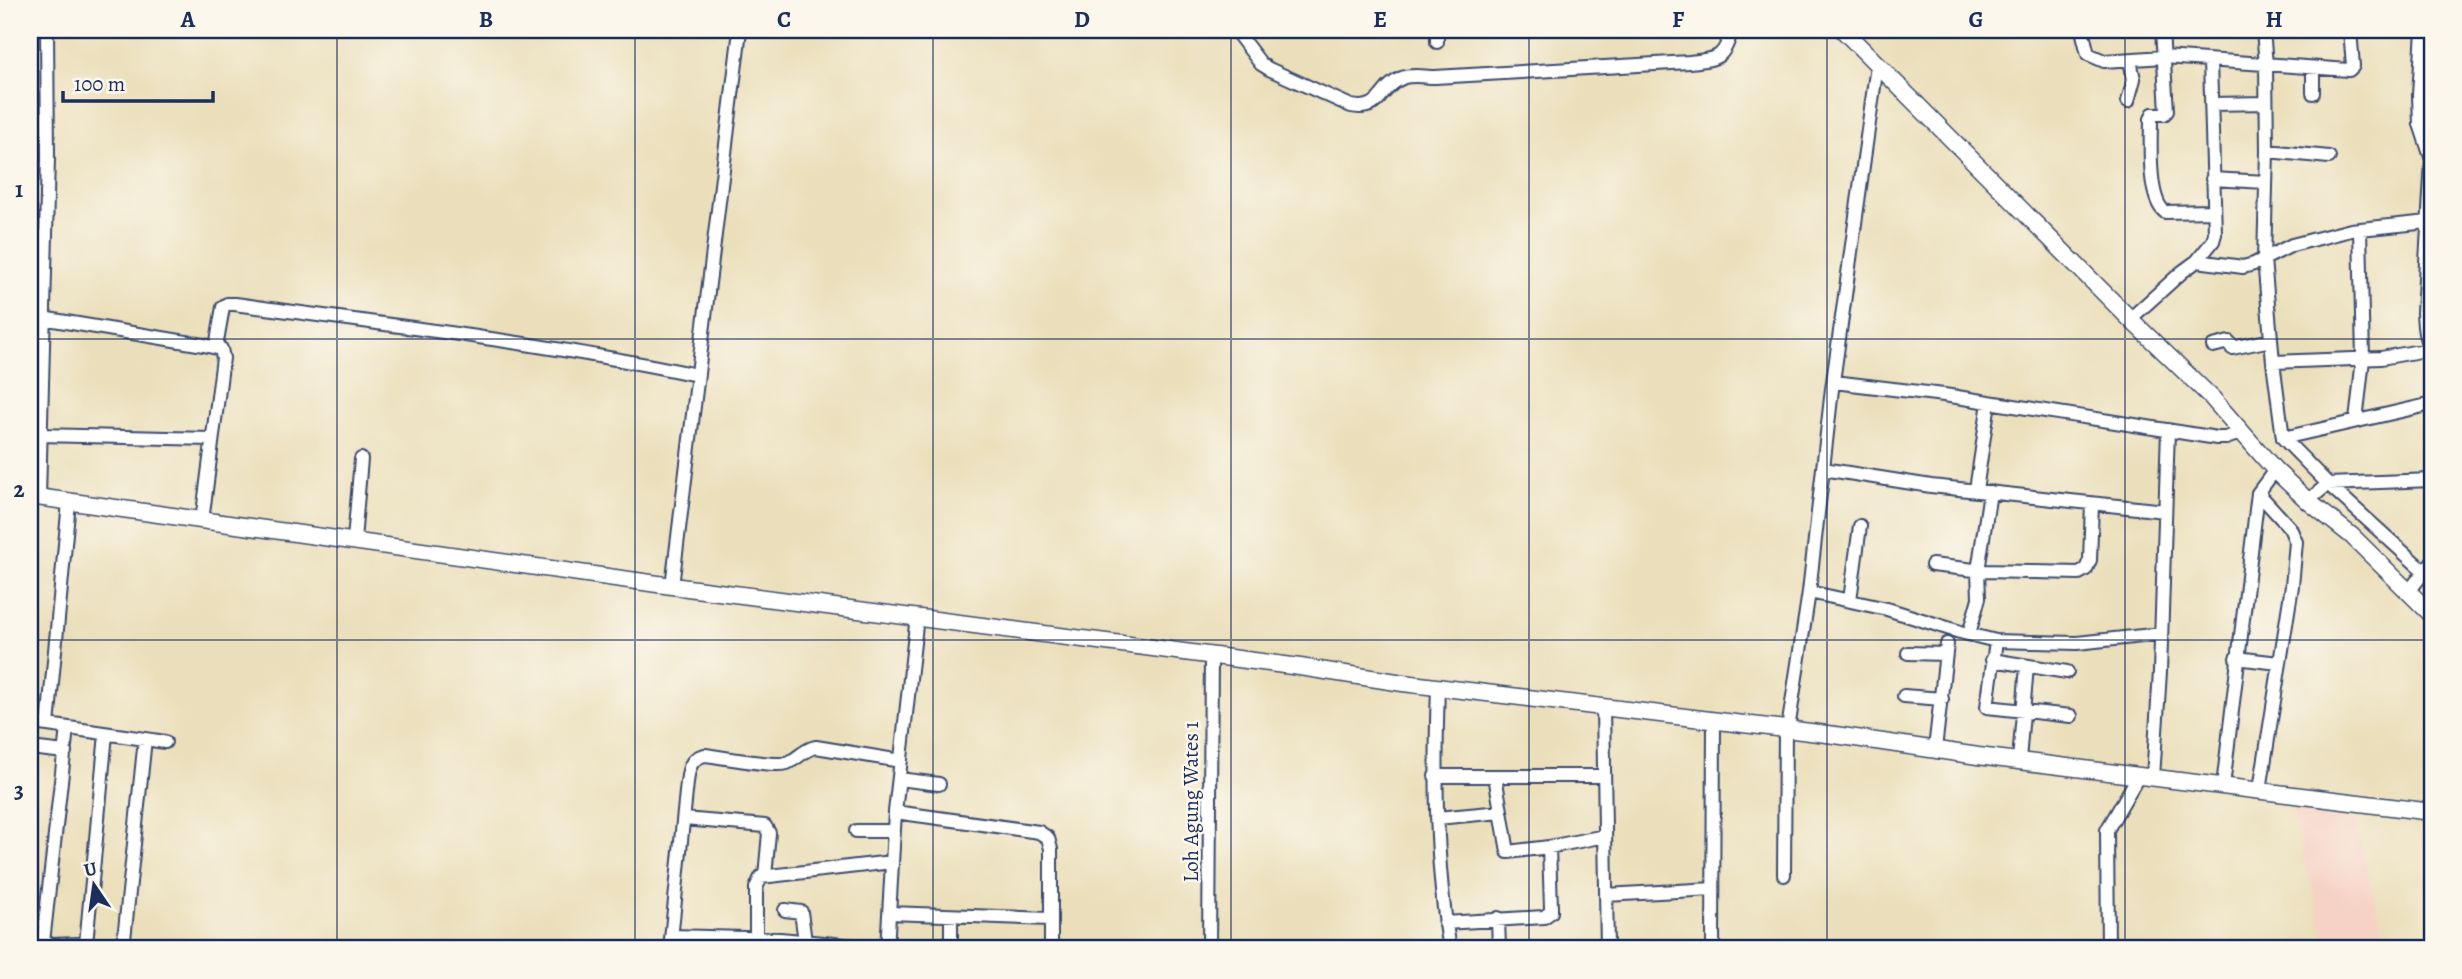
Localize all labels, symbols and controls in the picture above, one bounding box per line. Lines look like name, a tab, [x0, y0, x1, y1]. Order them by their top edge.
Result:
text: A	[180, 4, 196, 35]
text: B	[479, 4, 493, 35]
text: C	[777, 4, 791, 35]
text: D	[1074, 4, 1090, 35]
text: E	[1373, 4, 1387, 35]
text: F	[1672, 4, 1685, 35]
text: G	[1968, 4, 1984, 35]
text: H	[2265, 4, 2283, 35]
scale bar	[63, 60, 214, 104]
text: 100 m	[74, 70, 125, 98]
text: 1	[15, 174, 23, 205]
text: 2	[13, 474, 25, 505]
street label: Loh Agung Wates 1	[1177, 722, 1205, 882]
text: 3	[14, 775, 24, 806]
north arrow	[60, 850, 130, 920]
text: U	[81, 855, 100, 883]

